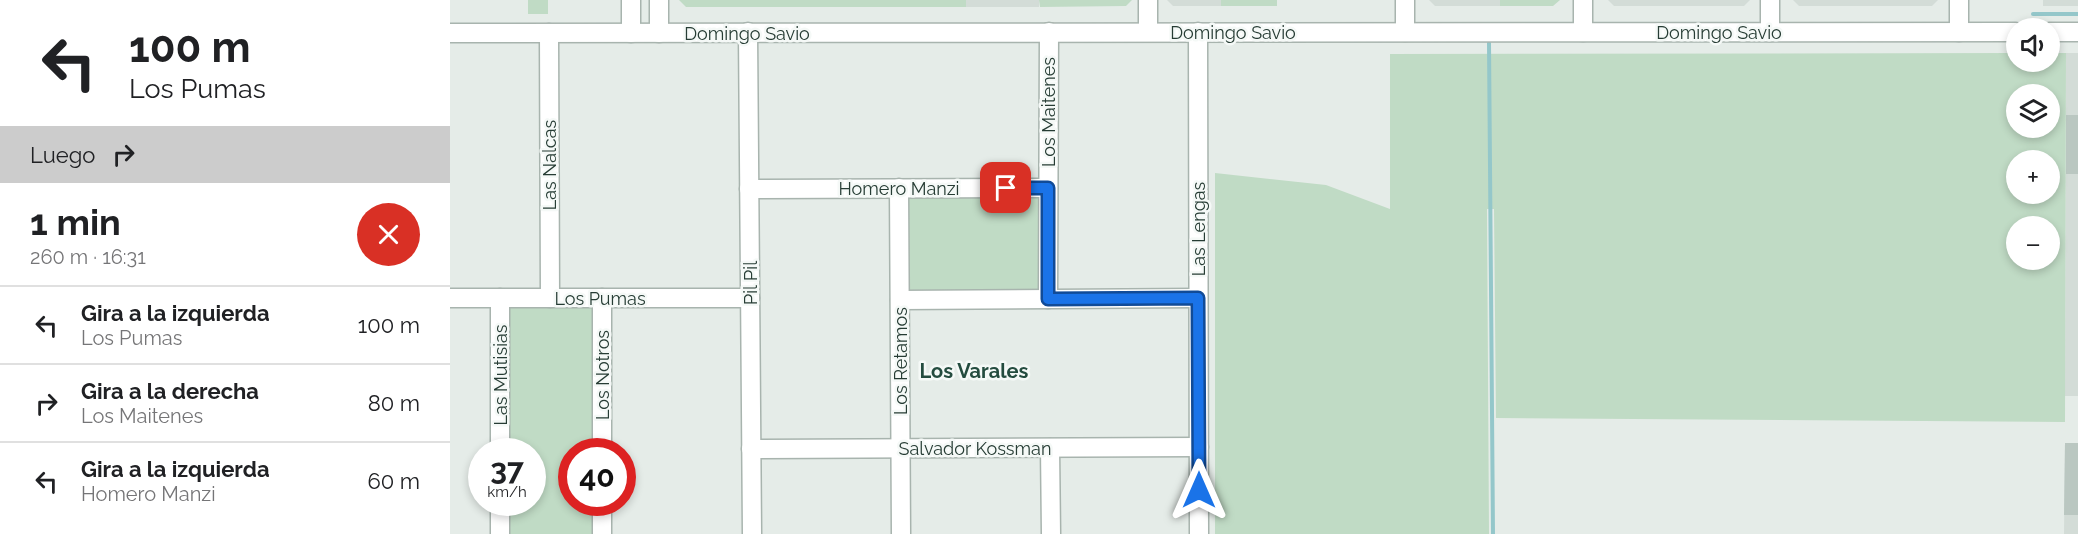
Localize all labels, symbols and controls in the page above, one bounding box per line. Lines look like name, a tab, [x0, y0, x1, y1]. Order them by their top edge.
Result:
map controls	[2006, 18, 2060, 270]
button: sound	[2006, 18, 2060, 72]
street label: Domingo Savio	[1170, 22, 1296, 43]
street label: Domingo Savio	[1656, 22, 1782, 43]
text: 100 m	[129, 23, 251, 72]
street label: Domingo Savio	[684, 23, 810, 44]
icon: left	[30, 24, 108, 102]
street label: Los Maitenes	[1038, 57, 1059, 167]
text: Los Pumas	[129, 73, 266, 104]
button: layers	[2006, 84, 2060, 138]
street label: Las Nalcas	[539, 119, 560, 210]
icon: right	[107, 138, 140, 171]
text: Luego	[30, 142, 95, 168]
button: +	[2006, 150, 2060, 204]
pin	[980, 162, 1031, 213]
icon: arrive	[989, 171, 1022, 204]
street label: Homero Manzi	[838, 178, 960, 199]
street label: Las Lengas	[1188, 181, 1209, 276]
text: 1 min	[30, 201, 121, 243]
button: close	[357, 203, 420, 266]
button: −	[2006, 216, 2060, 270]
text: 260 m · 16:31	[30, 245, 146, 269]
street label: Pil Pil	[740, 261, 761, 305]
street label: Los Pumas	[554, 288, 646, 309]
text: Gira a la izquierda	[81, 300, 270, 326]
street label: Los Retamos	[890, 307, 911, 415]
icon: left	[30, 309, 63, 342]
text: 100 m	[358, 312, 420, 338]
street label: Las Mutisias	[490, 324, 511, 426]
text: Los Pumas	[81, 326, 182, 350]
street label: Los Notros	[592, 330, 613, 420]
district label: Los Varales	[920, 359, 1029, 383]
text: Gira a la derecha	[81, 378, 259, 404]
icon: right	[30, 387, 63, 420]
text: 80 m	[368, 390, 420, 416]
text: Los Maitenes	[81, 404, 203, 428]
speed limit sign: 40	[558, 438, 636, 516]
street label: Salvador Kossman	[899, 438, 1051, 459]
text: 37	[490, 452, 524, 487]
text: Gira a la izquierda	[81, 456, 270, 482]
position arrow	[1167, 458, 1231, 522]
icon: left	[30, 465, 63, 498]
text: 60 m	[367, 468, 420, 494]
text: Homero Manzi	[81, 482, 216, 506]
text: km/h	[487, 483, 527, 501]

